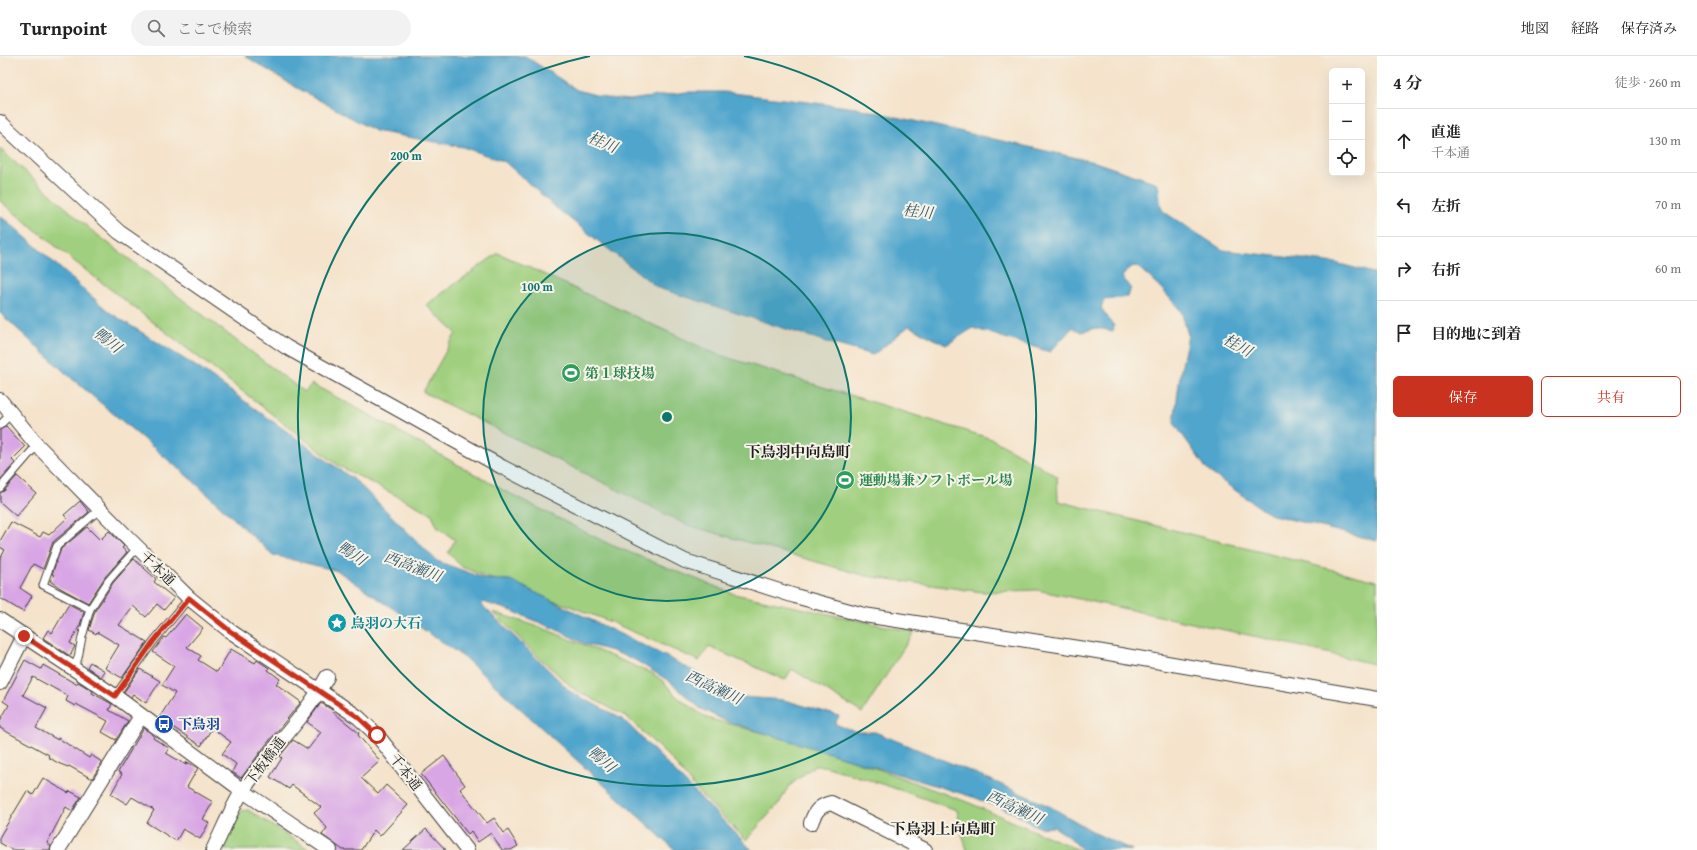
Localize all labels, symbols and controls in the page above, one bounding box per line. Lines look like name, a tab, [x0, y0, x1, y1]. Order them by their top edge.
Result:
search box	[131, 10, 411, 46]
text: Turnpoint	[20, 14, 107, 42]
icon: search	[145, 17, 167, 39]
text: ここで検索	[177, 18, 252, 39]
text: 地図	[1521, 18, 1549, 38]
text: 経路	[1571, 18, 1599, 38]
text: 保存済み	[1621, 18, 1677, 38]
map controls	[1329, 68, 1365, 176]
button: +	[1329, 68, 1365, 104]
text: 4 分	[1393, 70, 1423, 95]
text: 徒歩 · 260 m	[1615, 73, 1681, 92]
button: −	[1329, 104, 1365, 140]
text: 直進	[1431, 121, 1461, 142]
water label: 桂川	[585, 126, 623, 158]
icon: ahead	[1393, 130, 1415, 152]
text: 130 m	[1649, 131, 1681, 150]
button: locate	[1329, 140, 1365, 176]
text: 千本通	[1431, 143, 1470, 162]
text: 200 m	[390, 147, 423, 164]
icon: left	[1393, 194, 1415, 216]
text: 左折	[1431, 195, 1461, 216]
text: 70 m	[1655, 195, 1681, 214]
water label: 桂川	[902, 199, 936, 223]
icon: right	[1393, 258, 1415, 280]
text: 右折	[1431, 259, 1461, 280]
text: 60 m	[1655, 259, 1681, 278]
text: 100 m	[521, 278, 554, 295]
water label: 鴨川	[90, 322, 128, 359]
icon: arrive	[1393, 322, 1415, 344]
text: 目的地に到着	[1431, 323, 1521, 344]
water label: 桂川	[1220, 329, 1258, 362]
sports icon: 第１球技場	[560, 362, 582, 384]
place label: 第１球技場	[585, 363, 655, 383]
button: 保存	[1393, 376, 1533, 417]
button: 共有	[1541, 376, 1681, 417]
centre of rings	[660, 410, 674, 424]
district label: 下鳥羽中向島町	[745, 441, 851, 462]
sports icon: 運動場兼ソフトボール場	[834, 469, 856, 491]
place label: 運動場兼ソフトボール場	[859, 470, 1013, 490]
water label: 鴨川	[334, 536, 372, 571]
water label: 西高瀬川	[381, 545, 447, 587]
street label: 千本通	[136, 546, 180, 590]
place icon: 鳥羽の大石	[326, 612, 348, 634]
place label: 鳥羽の大石	[351, 613, 421, 633]
route end	[15, 627, 33, 645]
water label: 西高瀬川	[682, 665, 747, 710]
bus stop icon: 下鳥羽	[153, 713, 175, 735]
place label: 下鳥羽	[178, 714, 220, 734]
route start	[368, 726, 386, 744]
street label: 下板橋通	[240, 733, 290, 789]
water label: 鴨川	[584, 741, 622, 778]
street label: 千本通	[385, 749, 427, 795]
water label: 西高瀬川	[983, 785, 1048, 830]
district label: 下鳥羽上向島町	[890, 818, 996, 839]

